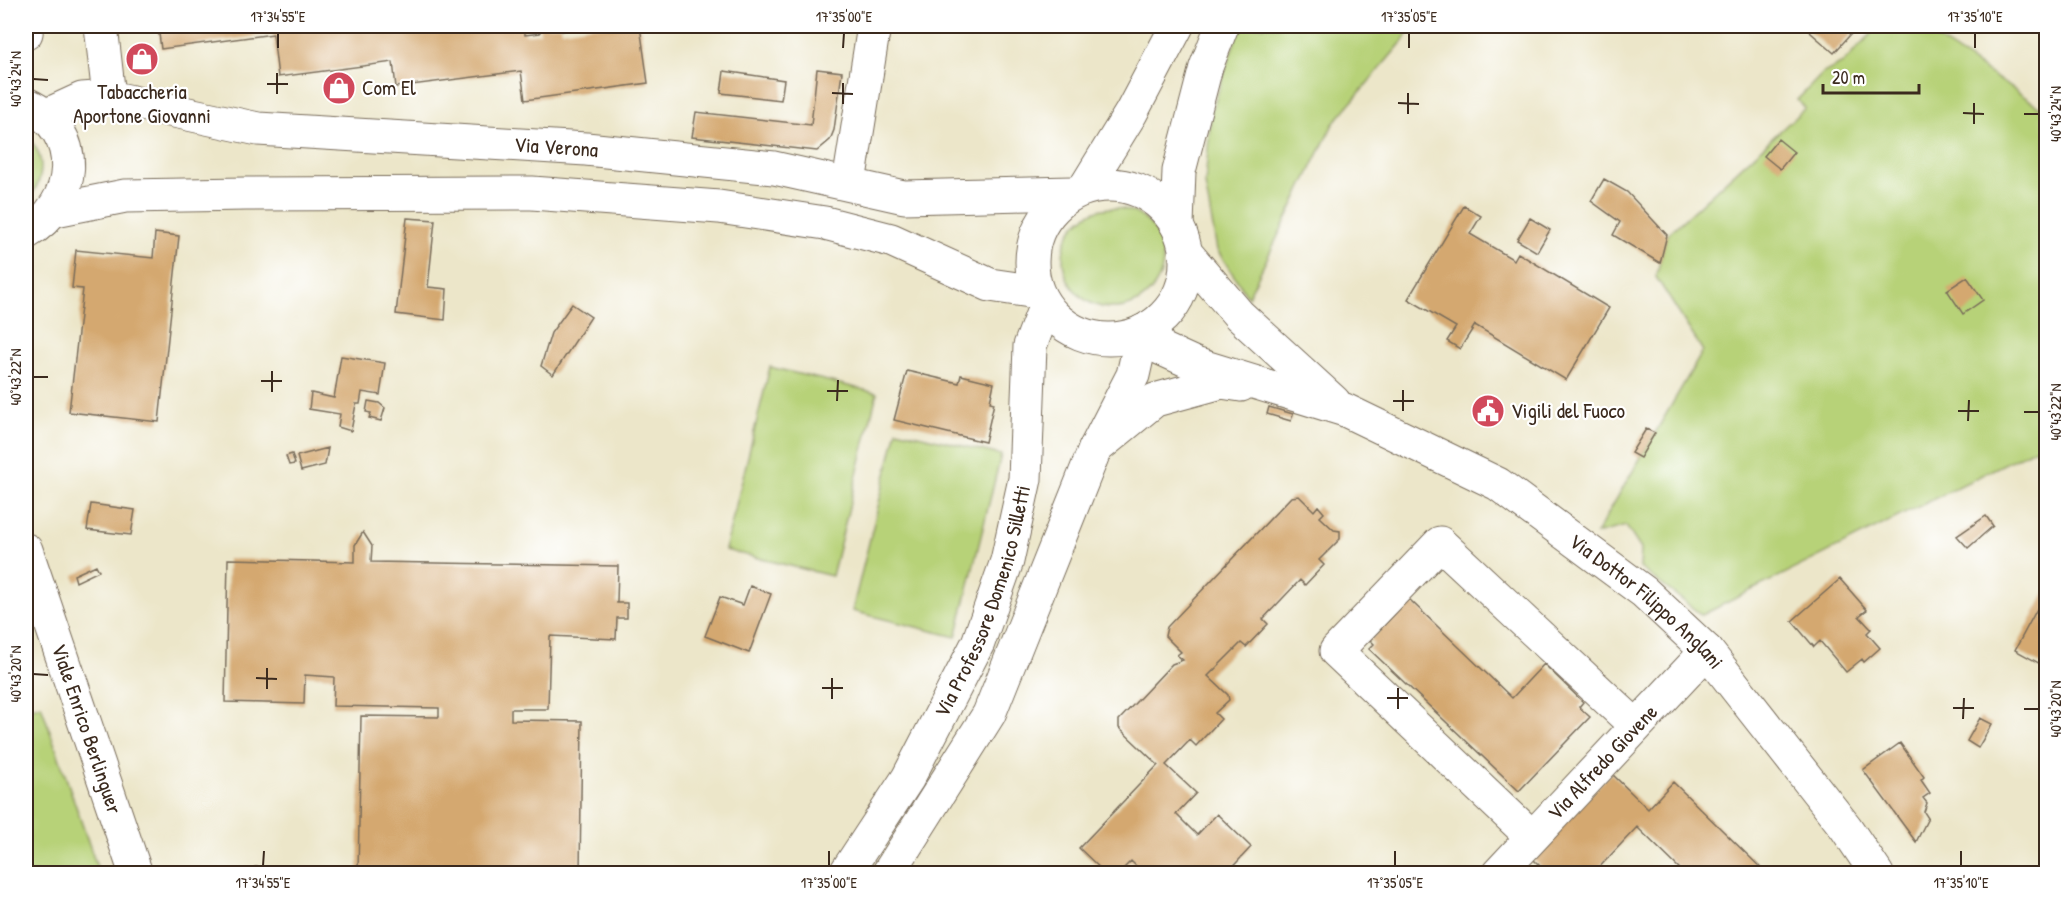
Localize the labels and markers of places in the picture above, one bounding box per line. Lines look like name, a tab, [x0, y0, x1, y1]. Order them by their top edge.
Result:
shop icon: Tabaccheria Aportone Giovanni	[124, 41, 160, 77]
shop icon: Com El	[321, 70, 357, 106]
place label: Com El	[362, 73, 416, 102]
place label: Tabaccheria Aportone Giovanni	[73, 77, 211, 130]
public building icon: Vigili del Fuoco	[1470, 393, 1506, 429]
place label: Vigili del Fuoco	[1511, 396, 1625, 425]

